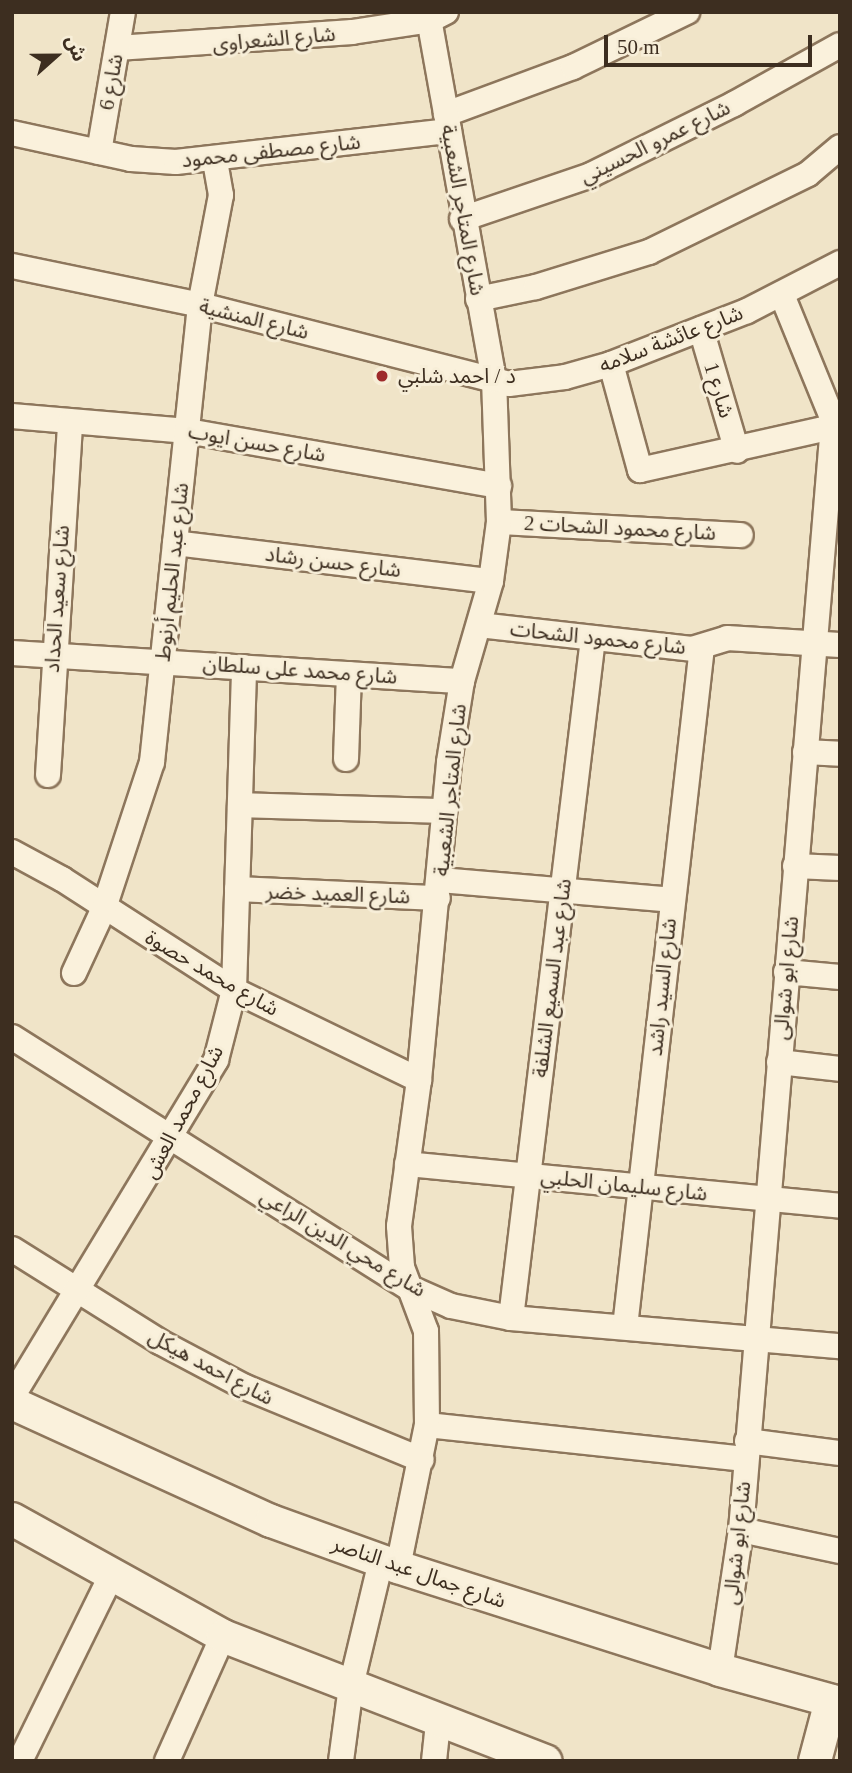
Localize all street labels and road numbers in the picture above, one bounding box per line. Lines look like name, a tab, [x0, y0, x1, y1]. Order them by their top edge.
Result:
street label: شارع الشعراوى	[211, 21, 337, 57]
street label: شارع 6	[94, 52, 128, 112]
street label: شارع عمرو الحسيني	[576, 95, 734, 189]
street label: شارع المتاجر الشعبية	[436, 123, 490, 297]
street label: شارع مصطفى محمود	[180, 129, 362, 173]
street label: شارع المنشية	[197, 293, 311, 345]
street label: شارع عائشة سلامه	[595, 300, 747, 378]
street label: شارع 1	[699, 359, 739, 421]
street label: شارع حسن ايوب	[186, 419, 328, 467]
street label: شارع عبد الحليم أرنوط	[150, 481, 194, 663]
street label: شارع محمود الشحات 2	[523, 510, 717, 546]
street label: شارع سعيد الحداد	[39, 524, 75, 674]
street label: شارع حسن رشاد	[264, 541, 402, 583]
street label: شارع محمود الشحات	[509, 616, 687, 660]
street label: شارع محمد على سلطان	[202, 651, 398, 689]
street label: شارع المتاجر الشعبية	[428, 703, 472, 877]
street label: شارع عبد السميع الشلفة	[527, 877, 577, 1079]
street label: شارع العميد خضر	[265, 879, 411, 909]
street label: شارع ابو شوالى	[768, 915, 804, 1041]
street label: شارع السيد راشد	[642, 917, 682, 1057]
street label: شارع محمد حصوة	[141, 925, 283, 1021]
street label: شارع محمد العش	[137, 1041, 229, 1183]
street label: شارع سليمان الحلبي	[539, 1164, 709, 1206]
street label: شارع محي الدين الراعي	[255, 1184, 431, 1302]
street label: شارع احمد هيكل	[144, 1323, 278, 1411]
street label: شارع ابو شوالى	[718, 1480, 756, 1606]
street label: شارع جمال عبد الناصر	[329, 1530, 509, 1614]

